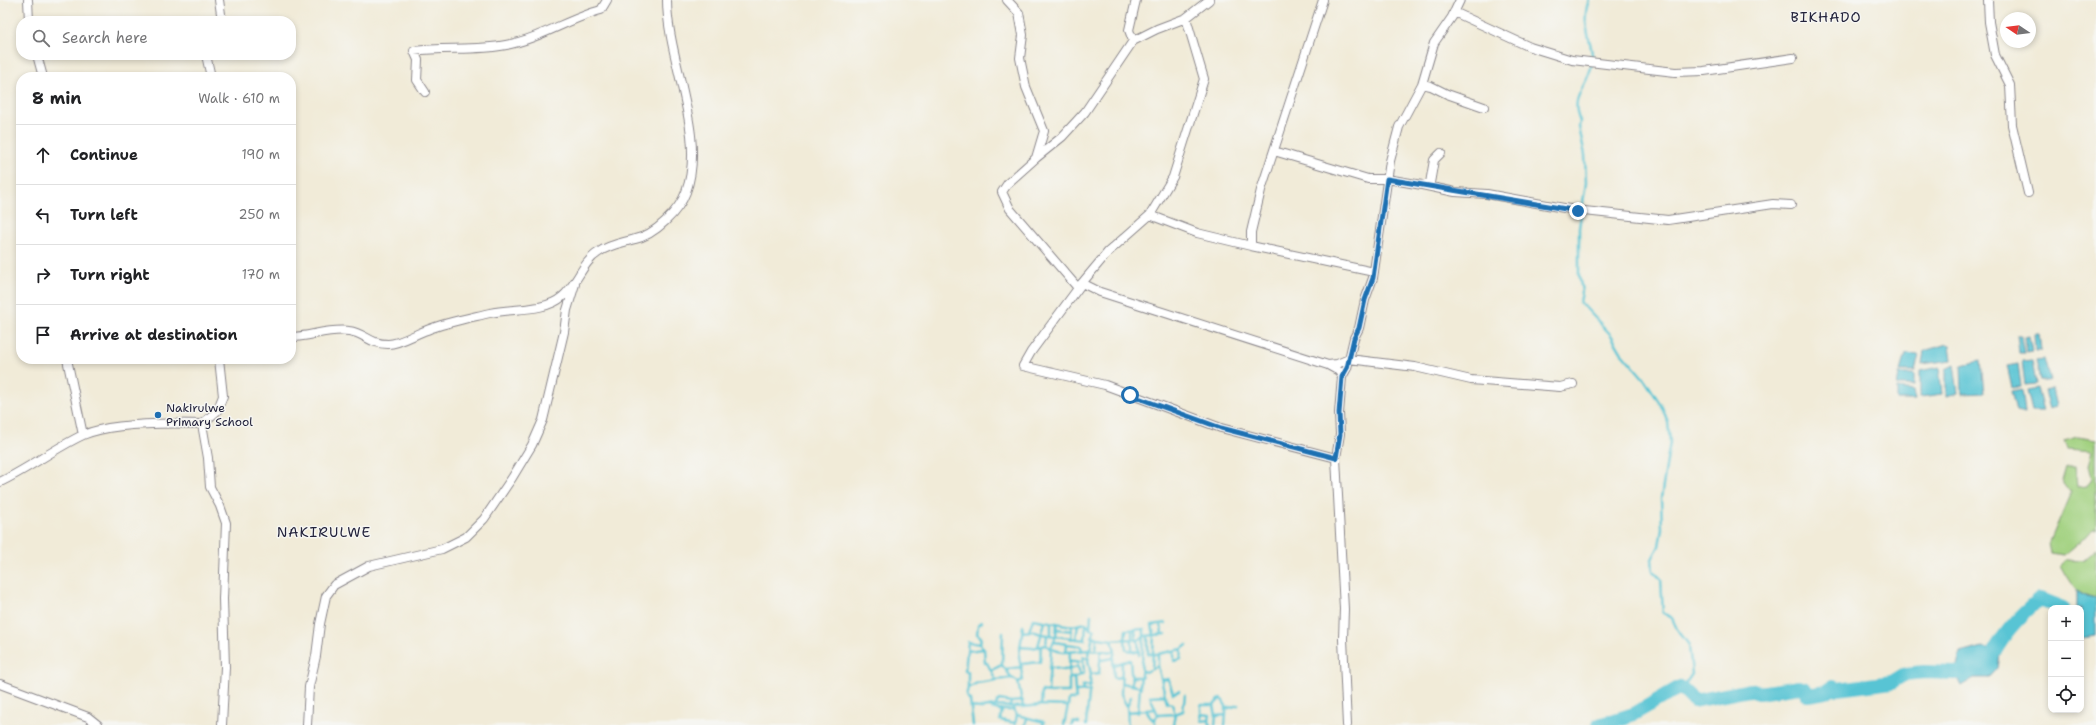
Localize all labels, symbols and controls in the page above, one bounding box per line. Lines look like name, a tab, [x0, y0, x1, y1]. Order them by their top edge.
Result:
district label: BIKHADO	[1790, 8, 1862, 26]
north arrow	[2000, 12, 2036, 48]
search box	[16, 16, 296, 60]
icon: search	[30, 27, 52, 49]
text: Search here	[62, 28, 148, 48]
text: 8 min	[32, 87, 82, 109]
text: Walk · 610 m	[198, 90, 280, 107]
icon: ahead	[32, 144, 54, 166]
text: Continue	[70, 145, 138, 165]
text: 190 m	[241, 146, 280, 163]
route end	[1569, 202, 1587, 220]
icon: left	[32, 204, 54, 226]
text: Turn left	[70, 205, 138, 225]
text: 250 m	[239, 206, 280, 223]
icon: right	[32, 264, 54, 286]
text: Turn right	[70, 265, 150, 285]
text: 170 m	[242, 266, 280, 283]
icon: arrive	[32, 324, 54, 346]
text: Arrive at destination	[70, 325, 238, 345]
route start	[1121, 386, 1139, 404]
place label: Nakirulwe Primary School	[166, 400, 253, 430]
marker: Nakirulwe Primary School	[153, 410, 163, 420]
district label: NAKIRULWE	[277, 523, 371, 541]
map controls	[2048, 605, 2084, 713]
button: +	[2048, 605, 2084, 641]
button: −	[2048, 641, 2084, 677]
button: locate	[2048, 677, 2084, 713]

